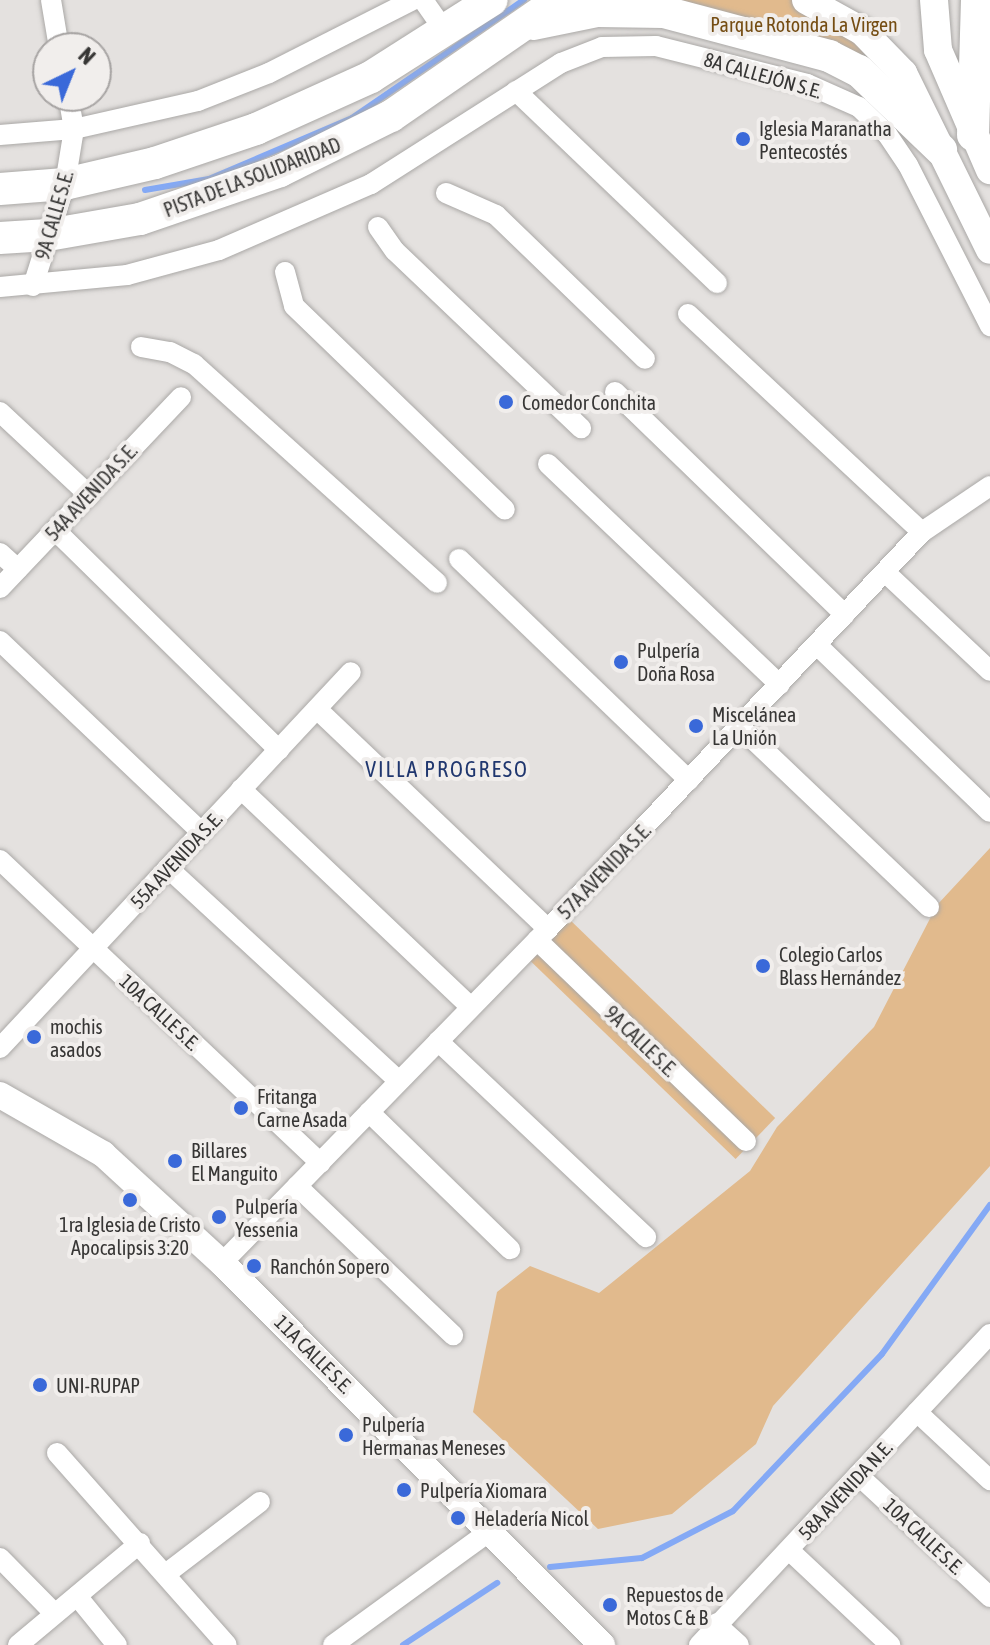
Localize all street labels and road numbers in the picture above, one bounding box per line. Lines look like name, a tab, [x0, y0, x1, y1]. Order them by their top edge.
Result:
street label: 8A CALLEJÓN S.E.	[701, 47, 825, 103]
street label: PISTA DE LA SOLIDARIDAD	[160, 132, 344, 222]
street label: 9A CALLE S.E.	[30, 168, 78, 262]
street label: 54A AVENIDA S.E.	[40, 439, 142, 545]
street label: 55A AVENIDA S.E.	[125, 807, 227, 913]
street label: 57A AVENIDA S.E.	[552, 818, 656, 924]
street label: 10A CALLE S.E.	[115, 969, 205, 1055]
street label: 9A CALLE S.E.	[600, 1001, 682, 1081]
street label: 11A CALLE S.E.	[270, 1310, 358, 1398]
street label: 58A AVENIDA N.E.	[793, 1435, 897, 1545]
street label: 10A CALLE S.E.	[879, 1493, 969, 1579]

